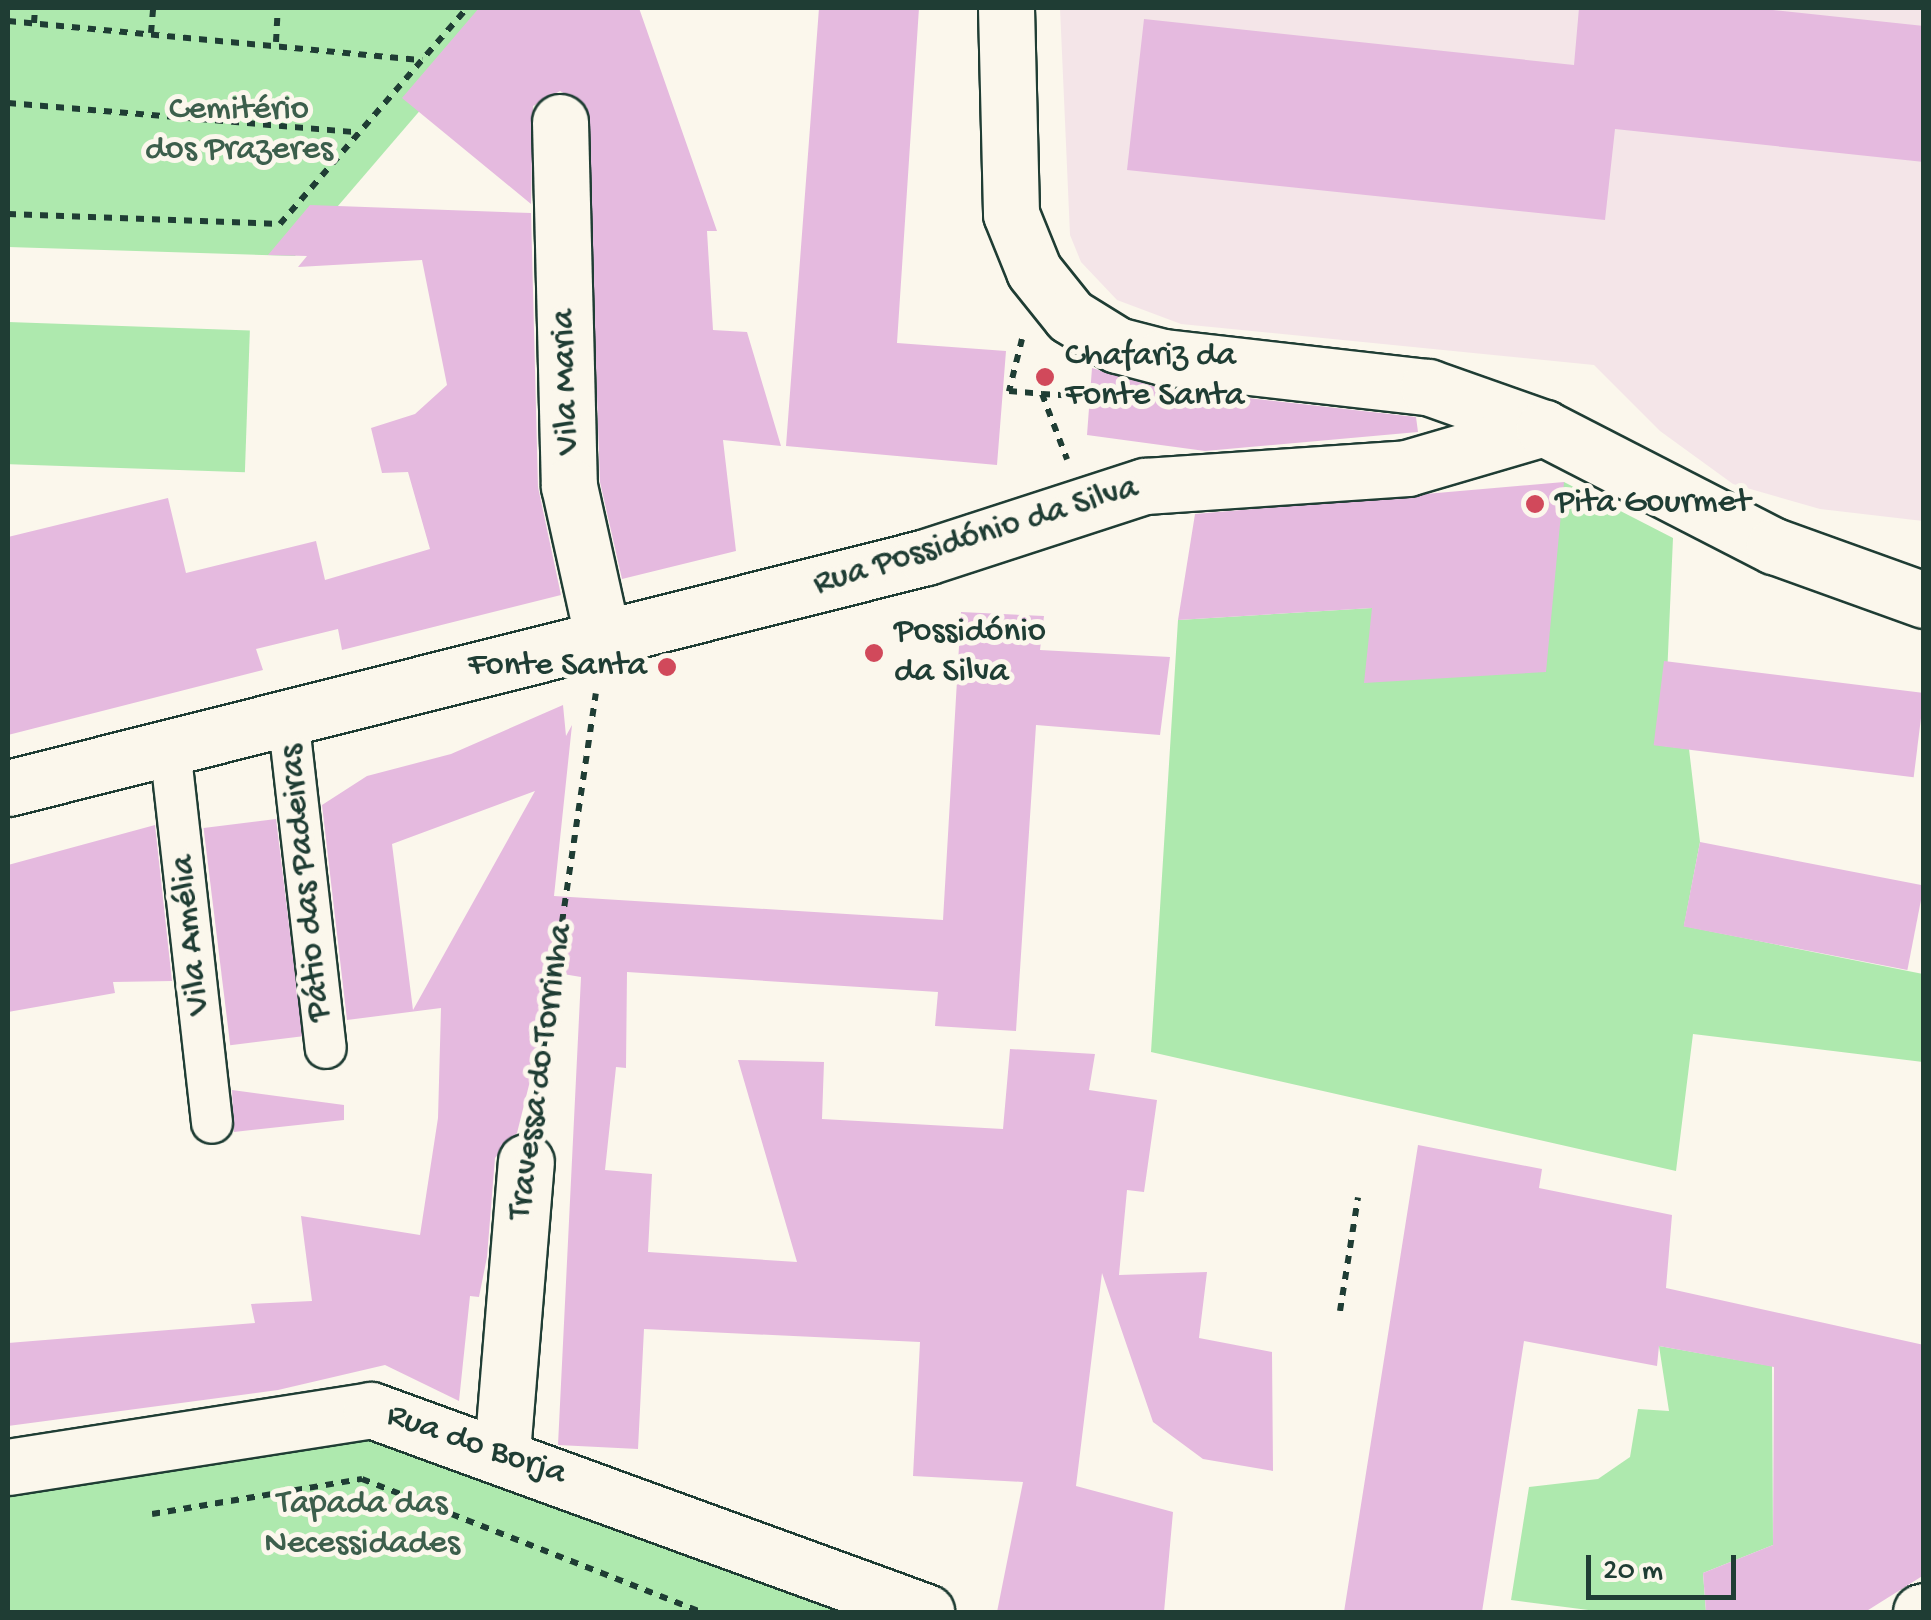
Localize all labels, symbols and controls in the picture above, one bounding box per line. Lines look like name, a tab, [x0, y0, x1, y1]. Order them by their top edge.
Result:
park label: Cemitério dos Prazeres	[145, 90, 333, 172]
street label: Vila Maria	[543, 309, 591, 455]
place label: Chafariz da Fonte Santa	[1065, 336, 1244, 418]
marker: Chafariz da Fonte Santa	[1034, 366, 1056, 388]
street label: Rua Possidónio da Silva	[809, 468, 1143, 606]
place label: Pita Gourmet	[1555, 483, 1750, 525]
marker: Pita Gourmet	[1524, 493, 1546, 515]
place label: Possidónio da Silva	[894, 612, 1046, 694]
marker: Possidónio da Silva	[863, 642, 885, 664]
place label: Fonte Santa	[468, 646, 647, 688]
marker: Fonte Santa	[656, 656, 678, 678]
street label: Pátio das Padeiras	[272, 743, 342, 1023]
street label: Vila Amélia	[163, 853, 221, 1017]
street label: Travessa do Torrinha	[500, 921, 584, 1223]
street label: Rua do Borja	[381, 1396, 571, 1496]
park label: Tapada das Necessidades	[264, 1484, 460, 1566]
scale bar	[1591, 1535, 1741, 1597]
text: 20 m	[1603, 1555, 1663, 1590]

